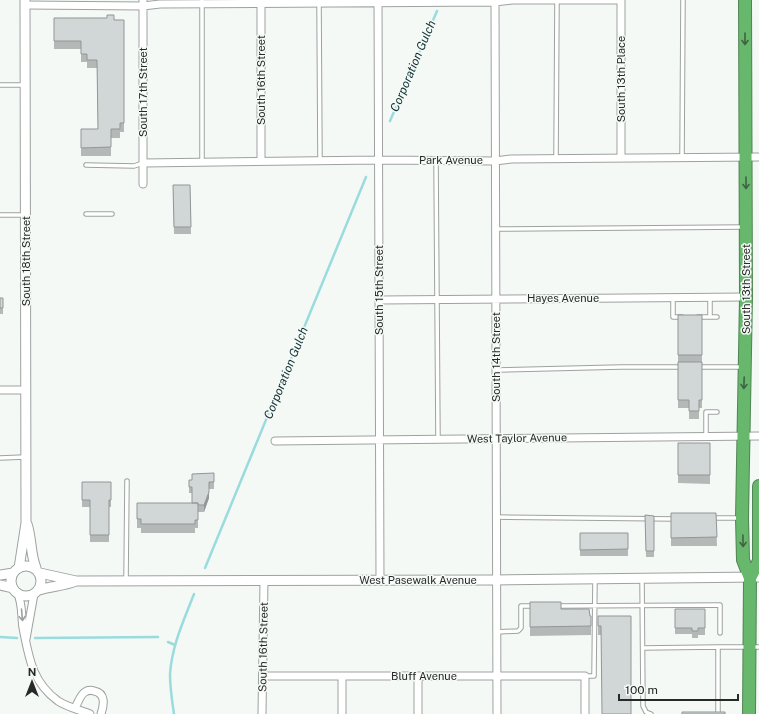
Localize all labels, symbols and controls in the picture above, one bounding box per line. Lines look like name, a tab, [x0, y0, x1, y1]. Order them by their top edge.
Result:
water label: Corporation Gulch	[387, 18, 439, 114]
one-way arrow	[742, 32, 749, 45]
street label: South 16th Street	[255, 35, 267, 125]
street label: South 13th Place	[615, 36, 627, 122]
street label: South 17th Street	[137, 47, 149, 137]
street label: Park Avenue	[419, 154, 483, 166]
one-way arrow	[742, 176, 750, 189]
street label: South 18th Street	[20, 216, 32, 306]
street label: South 13th Street	[740, 244, 752, 334]
street label: South 15th Street	[373, 245, 385, 335]
street label: Hayes Avenue	[527, 292, 599, 304]
street label: South 14th Street	[490, 312, 502, 402]
water label: Corporation Gulch	[261, 325, 311, 421]
one-way arrow	[741, 376, 748, 389]
street label: West Taylor Avenue	[467, 431, 567, 445]
one-way arrow	[739, 534, 747, 547]
street label: West Pasewalk Avenue	[359, 574, 477, 586]
street label: South 16th Street	[256, 602, 270, 692]
one-way arrow	[19, 608, 26, 621]
north arrow	[12, 662, 52, 702]
text: N	[28, 666, 36, 678]
street label: Bluff Avenue	[391, 670, 457, 682]
scale bar	[619, 676, 738, 702]
text: 100 m	[625, 683, 658, 697]

